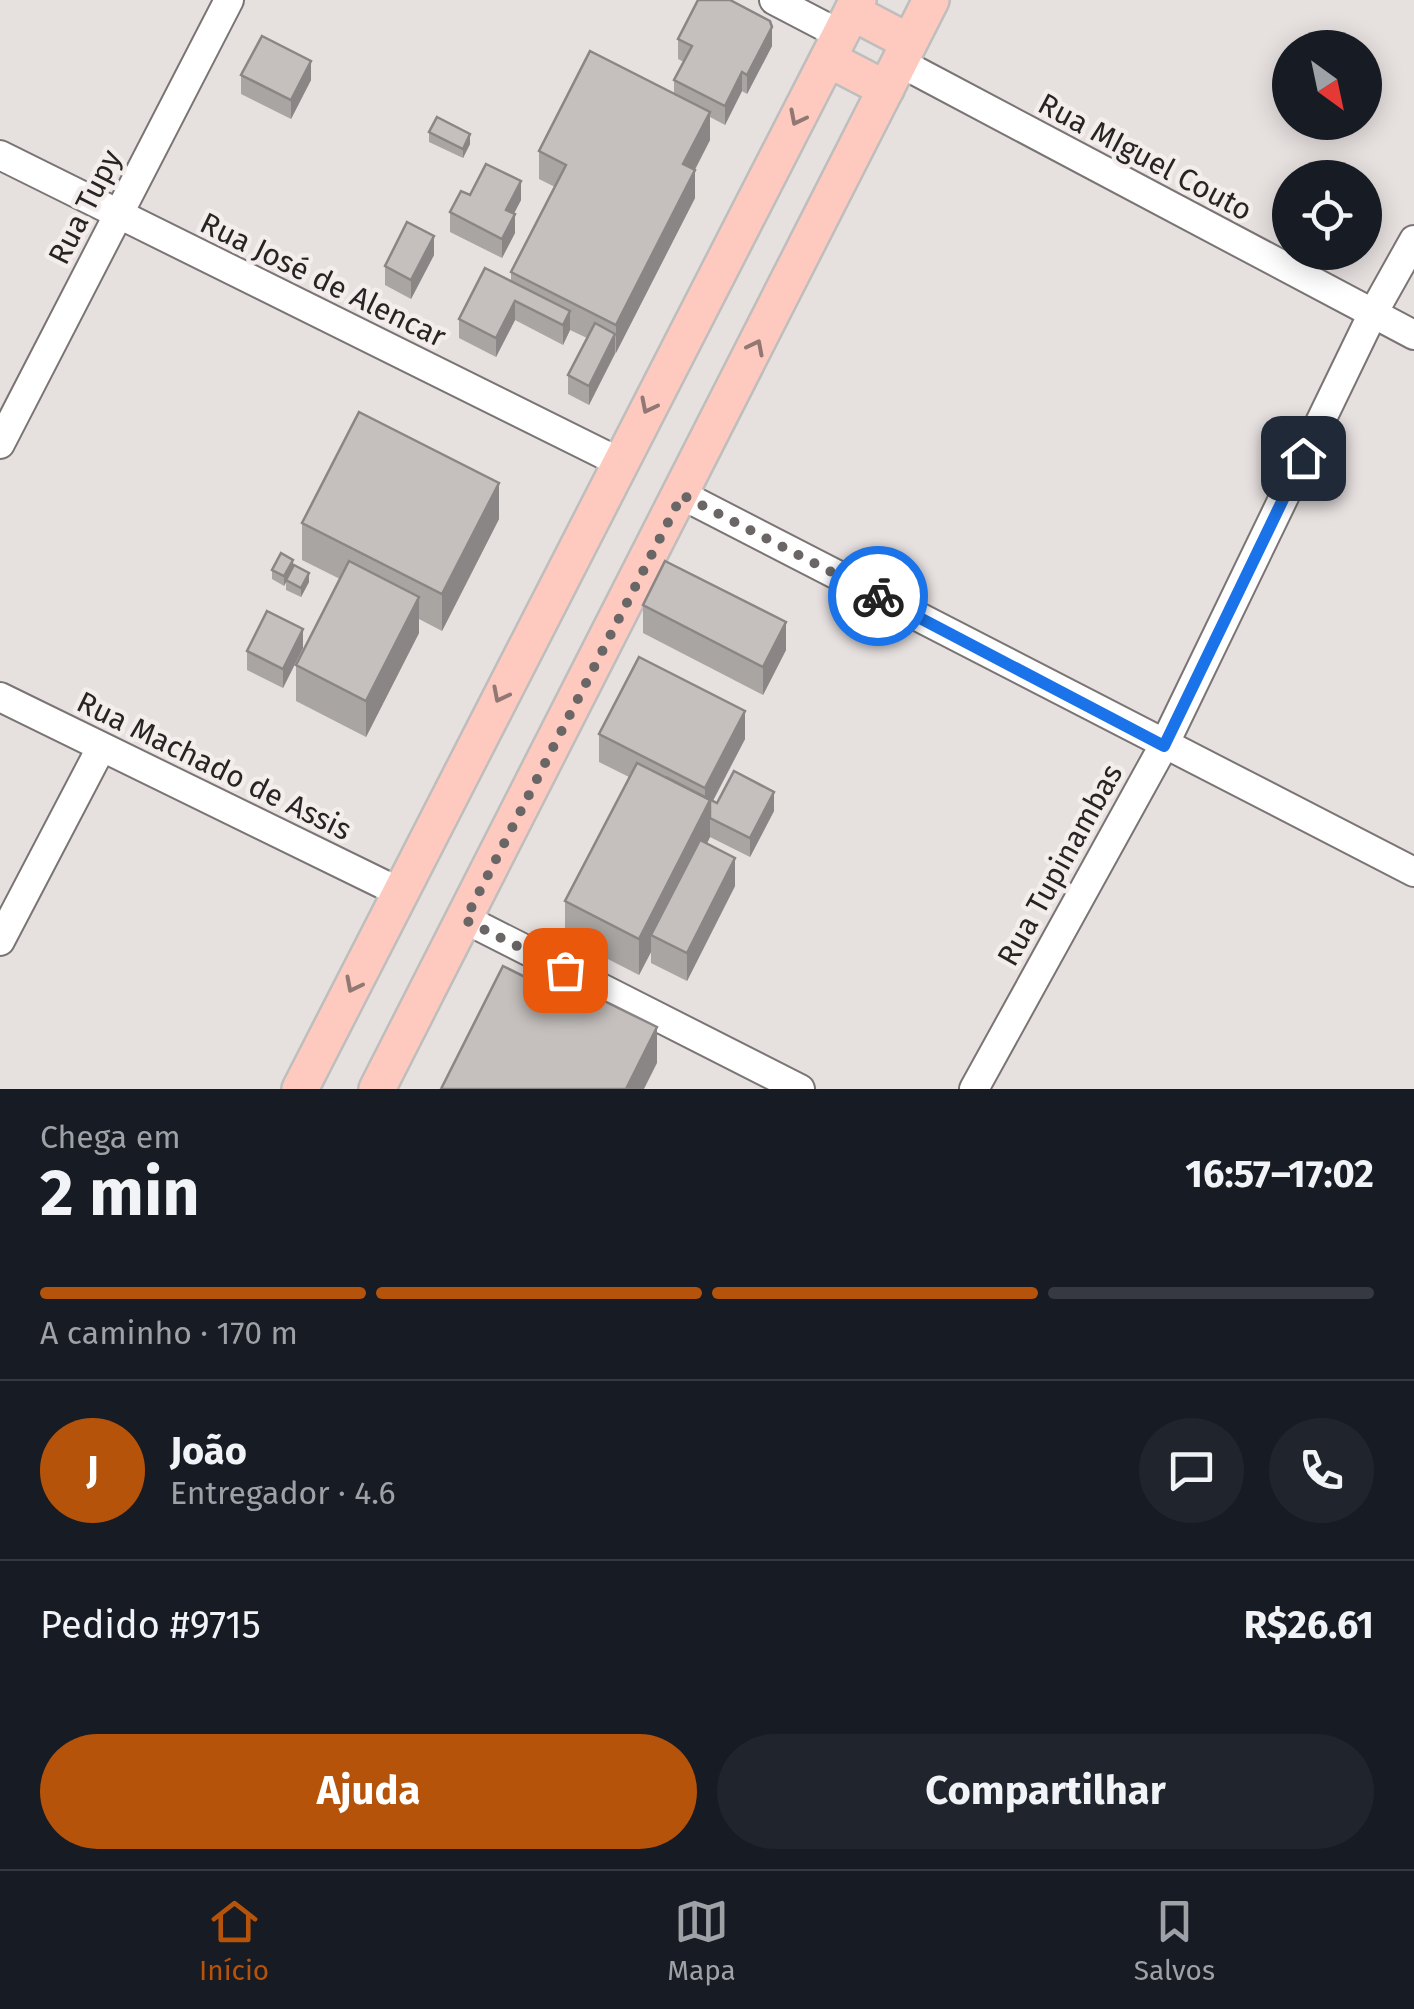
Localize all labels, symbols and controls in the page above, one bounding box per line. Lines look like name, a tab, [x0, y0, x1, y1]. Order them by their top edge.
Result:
north arrow	[1272, 30, 1382, 140]
map controls	[1272, 30, 1382, 270]
street label: Rua MIguel Couto	[1032, 85, 1258, 229]
one-way arrow	[790, 107, 810, 125]
street label: Rua Tupy	[41, 143, 129, 270]
button: locate	[1272, 160, 1382, 270]
street label: Rua José de Alencar	[194, 205, 452, 355]
one-way arrow	[744, 340, 763, 358]
one-way arrow	[641, 396, 660, 414]
pin	[1261, 416, 1346, 501]
icon: home	[1276, 431, 1331, 486]
courier	[828, 546, 928, 646]
icon: bike	[851, 569, 906, 624]
street label: Rua Machado de Assis	[71, 684, 357, 848]
one-way arrow	[493, 685, 512, 703]
street label: Rua Tupinambas	[990, 758, 1130, 972]
pin	[523, 928, 608, 1013]
icon: bag	[538, 943, 593, 998]
one-way arrow	[345, 975, 365, 993]
text: Chega em	[40, 1118, 181, 1156]
text: 16:57–17:02	[1185, 1151, 1374, 1197]
text: 2 min	[40, 1154, 200, 1232]
text: A caminho · 170 m	[40, 1314, 298, 1352]
button: chat	[1139, 1418, 1244, 1523]
button: phone	[1269, 1418, 1374, 1523]
text: João	[170, 1428, 247, 1474]
text: J	[86, 1447, 99, 1493]
text: Entregador · 4.6	[170, 1474, 396, 1512]
text: Pedido #9715	[40, 1602, 261, 1648]
text: R$26.61	[1244, 1602, 1374, 1648]
button: Ajuda	[40, 1734, 697, 1849]
button: Compartilhar	[717, 1734, 1374, 1849]
tab: Início	[199, 1894, 269, 1987]
tab: Mapa	[667, 1894, 736, 1987]
tab: Salvos	[1134, 1894, 1215, 1987]

